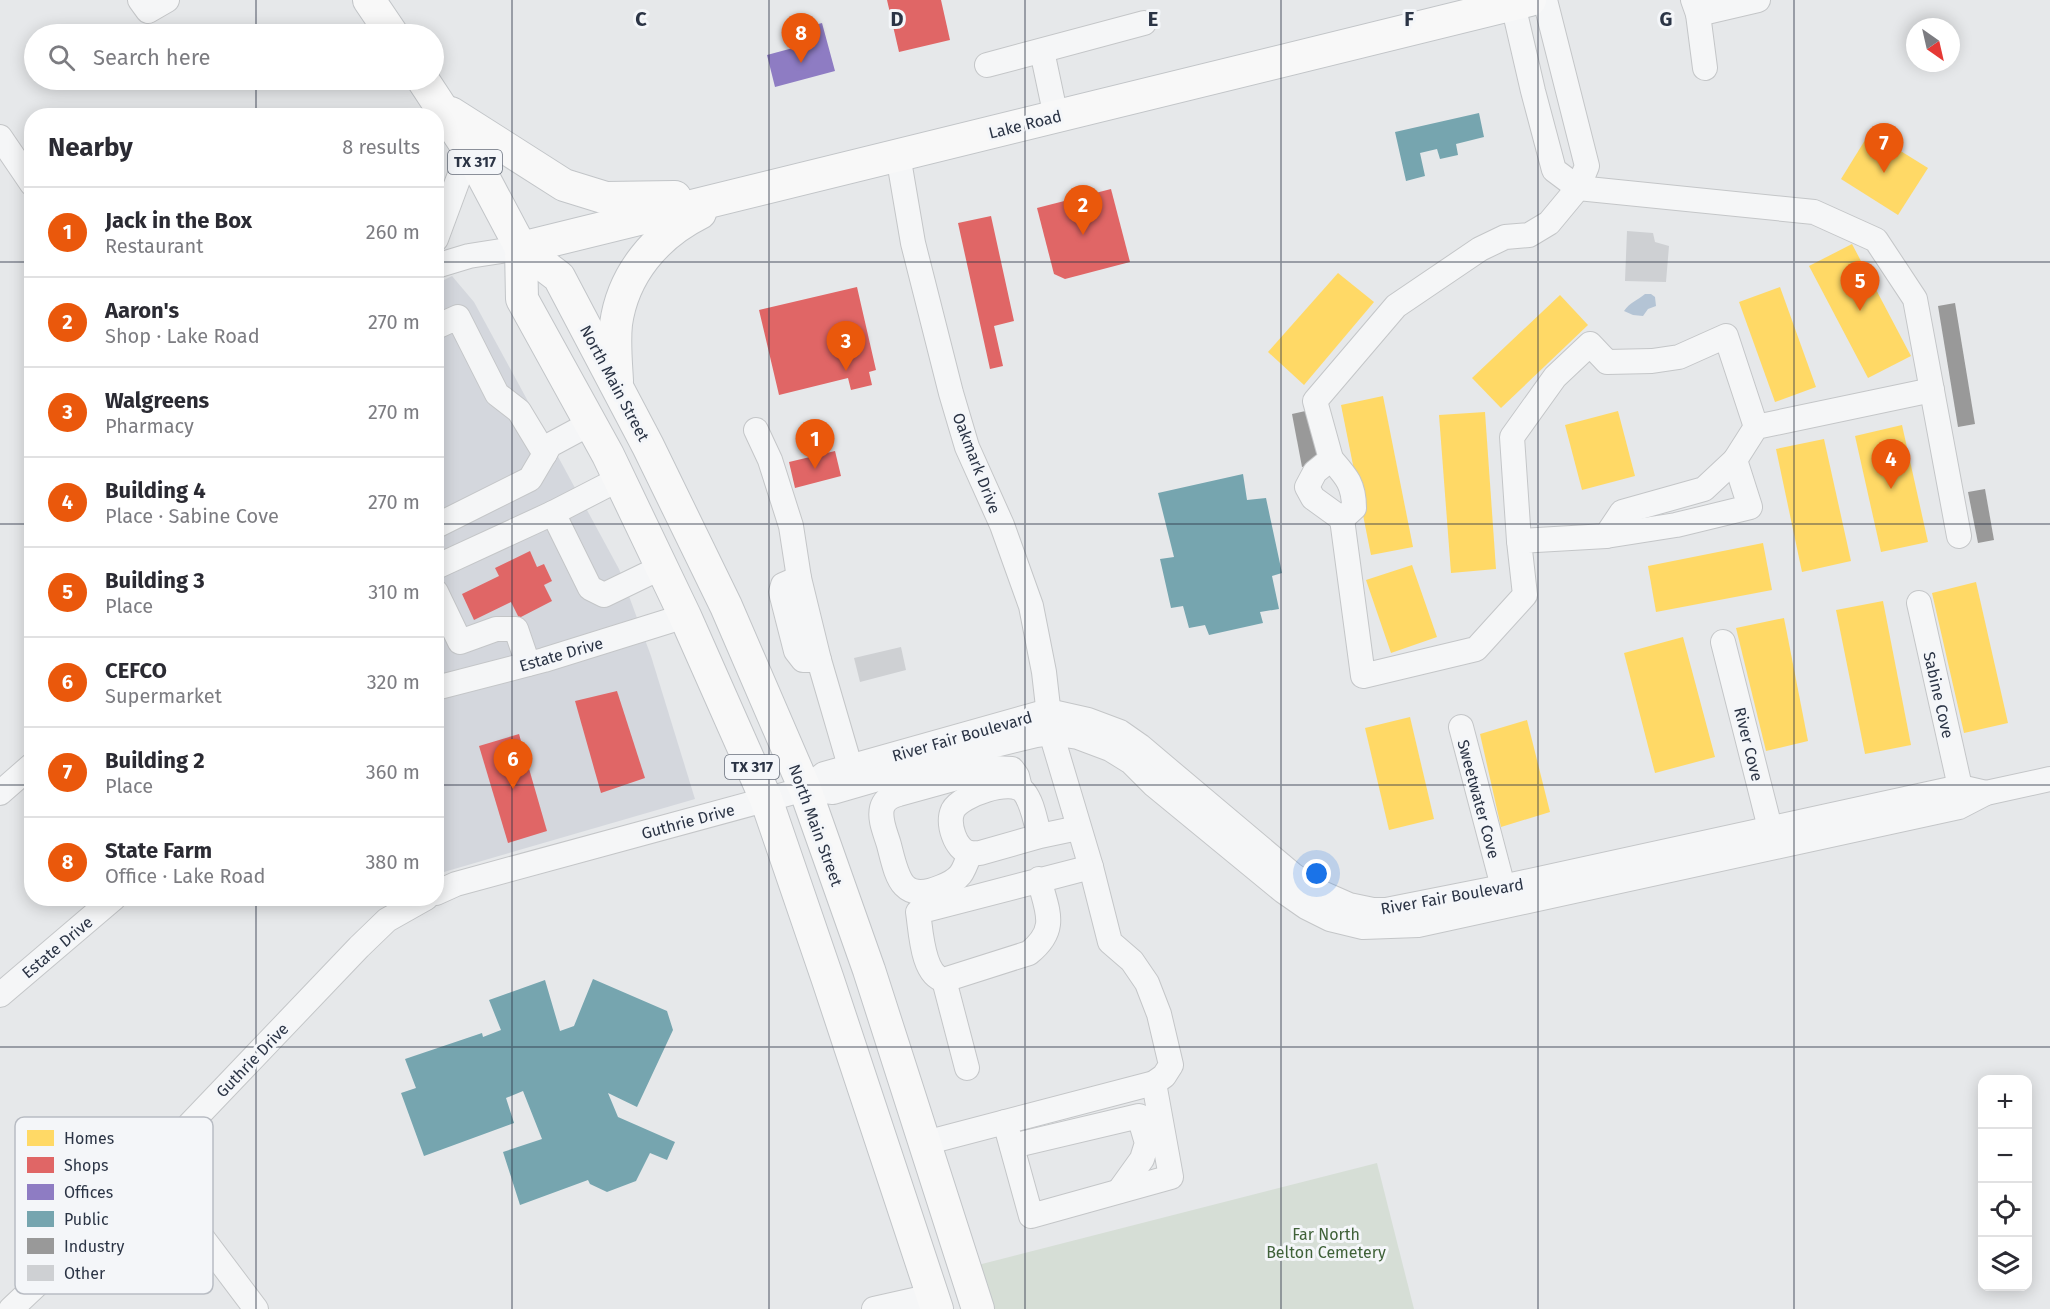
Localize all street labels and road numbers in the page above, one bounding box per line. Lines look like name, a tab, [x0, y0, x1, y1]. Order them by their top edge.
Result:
street label: Lake Road	[987, 106, 1064, 143]
road number: TX 317	[448, 150, 502, 174]
street label: North Main Street	[576, 322, 653, 445]
street label: Oakmark Drive	[949, 410, 1004, 516]
street label: Estate Drive	[517, 633, 605, 676]
street label: Sabine Cove	[1919, 650, 1958, 740]
street label: River Cove	[1730, 705, 1767, 783]
street label: River Fair Boulevard	[890, 707, 1034, 766]
street label: Sweetwater Cove	[1453, 738, 1504, 861]
road number: TX 317	[725, 755, 779, 779]
street label: North Main Street	[785, 762, 847, 889]
street label: Guthrie Drive	[639, 800, 737, 843]
street label: River Fair Boulevard	[1379, 875, 1525, 918]
street label: Estate Drive	[18, 912, 96, 982]
street label: Guthrie Drive	[212, 1019, 292, 1101]

